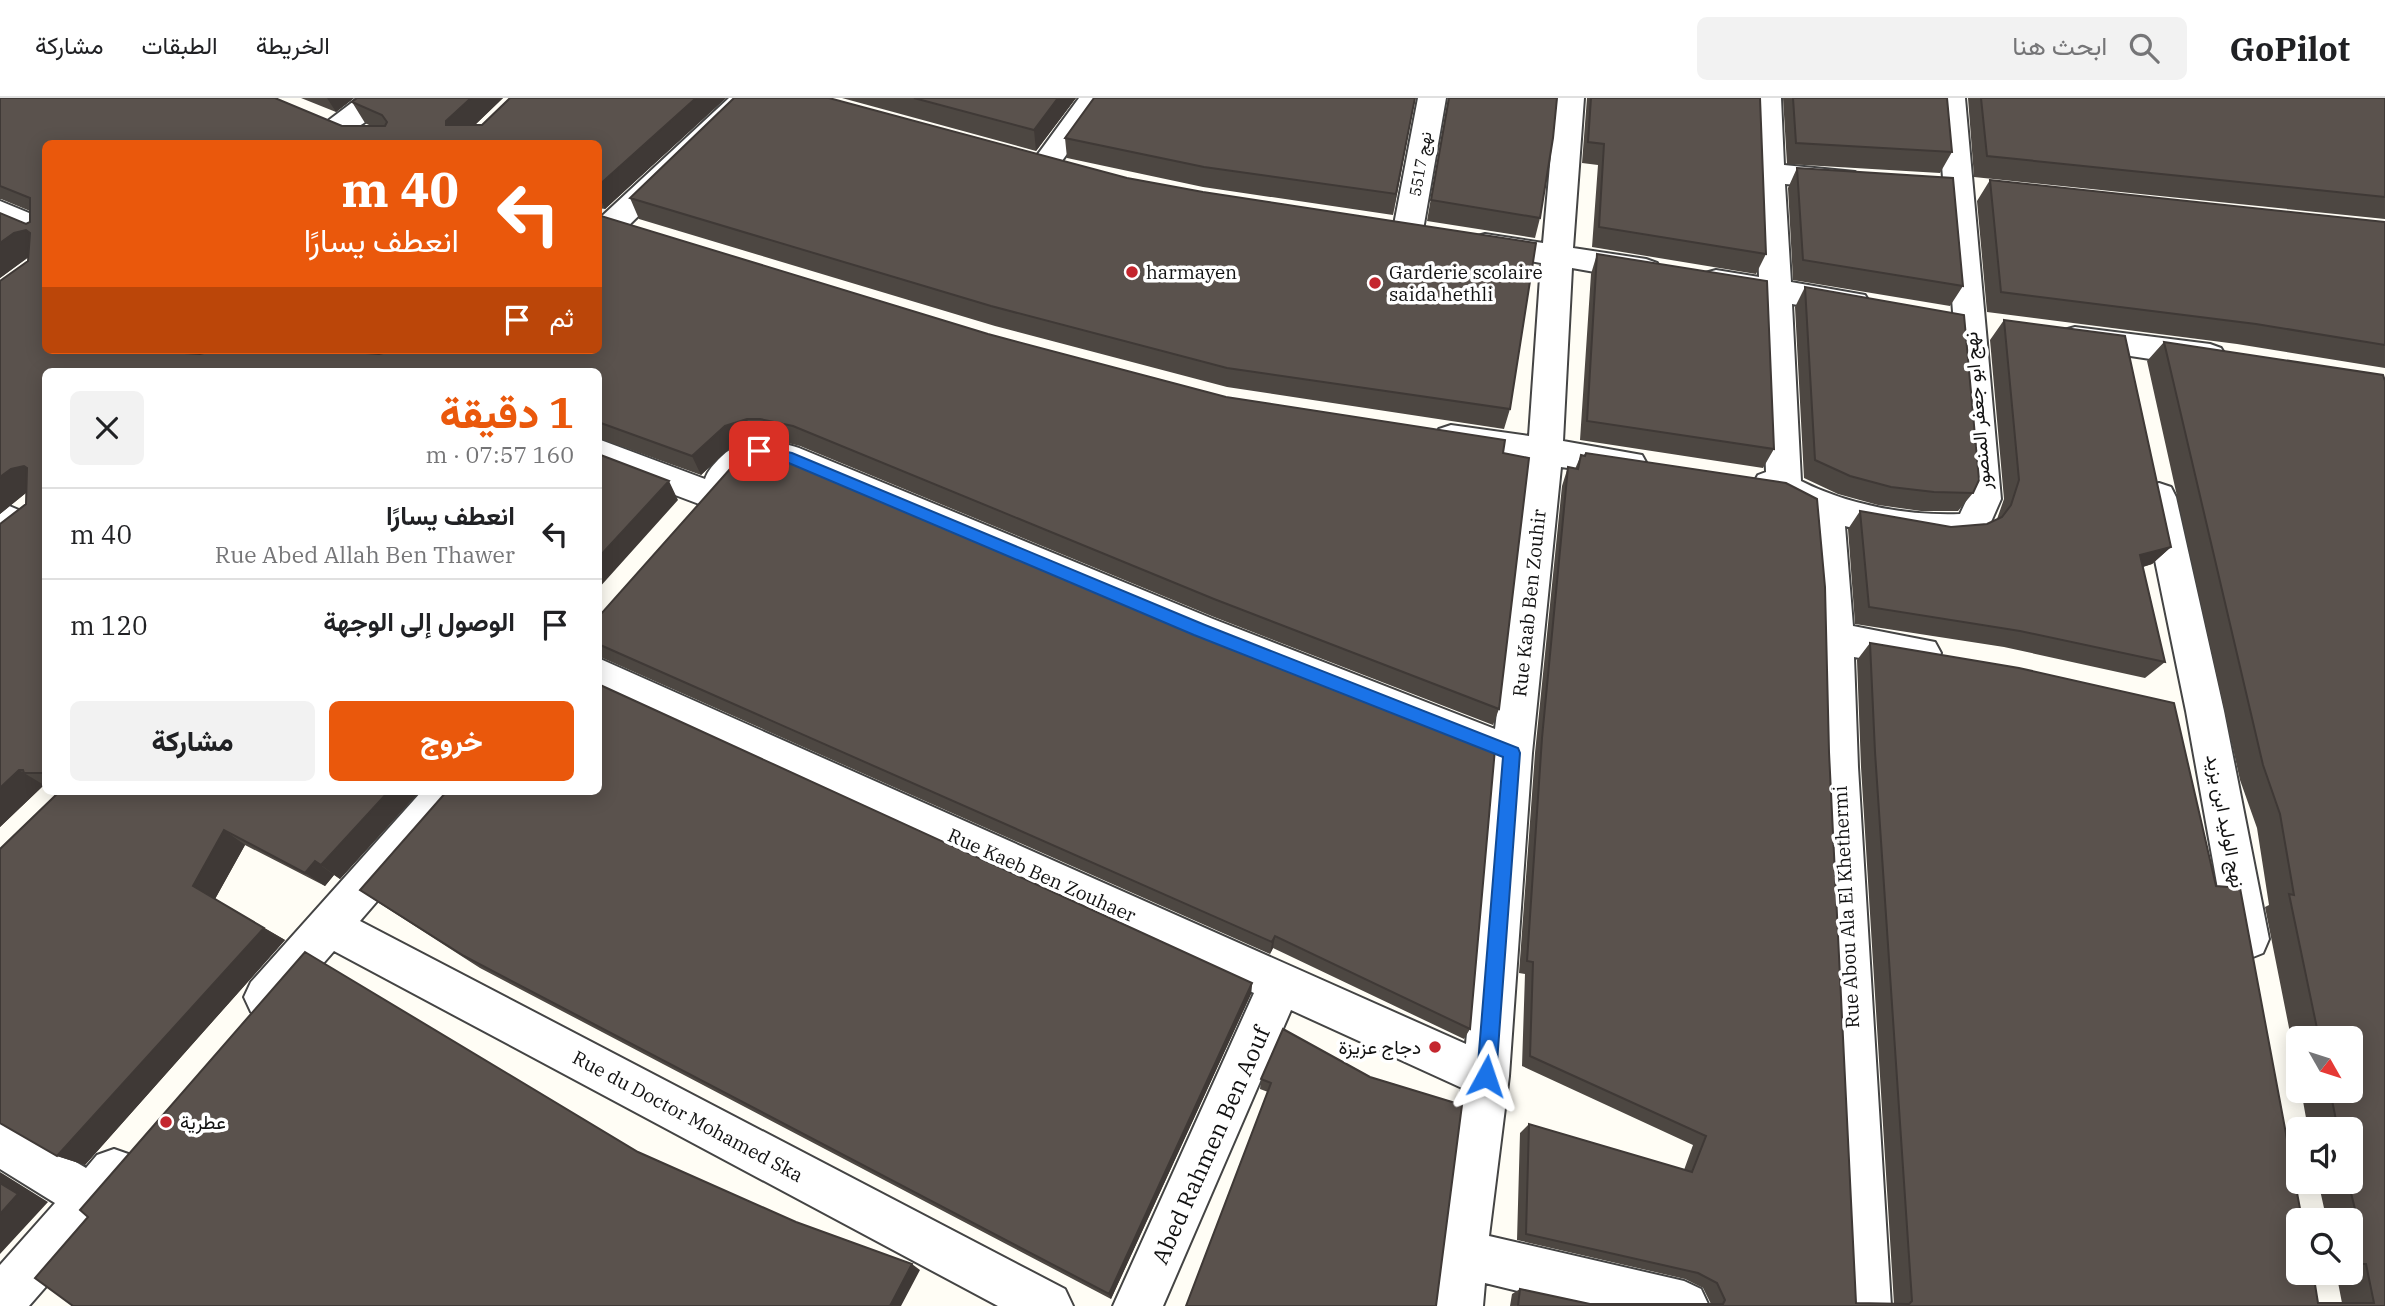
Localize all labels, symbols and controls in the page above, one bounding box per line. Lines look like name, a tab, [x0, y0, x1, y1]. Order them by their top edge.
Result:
search box	[1697, 17, 2187, 80]
text: GoPilot	[2229, 27, 2350, 70]
text: ابحث هنا	[2012, 28, 2107, 62]
text: مشاركة	[35, 29, 103, 61]
text: الطبقات	[141, 29, 218, 61]
text: الخريطة	[256, 29, 330, 61]
icon: search	[2125, 29, 2163, 67]
street label: نهج 5517	[1404, 130, 1438, 198]
text: 40 m	[341, 157, 459, 220]
icon: left	[483, 168, 574, 259]
text: انعطف يسارًا	[304, 219, 459, 261]
place label: harmayen	[1146, 260, 1237, 284]
place label: Garderie scolaire saida hethli	[1389, 260, 1543, 306]
marker: harmayen	[1124, 264, 1140, 280]
marker: Garderie scolaire saida hethli	[1367, 275, 1383, 291]
text: ثم	[550, 300, 574, 334]
icon: arrive	[498, 301, 536, 339]
street label: نهج ابو جعفر المنصور	[1958, 331, 1998, 492]
text: 1 دقيقة	[440, 385, 574, 440]
button: close	[70, 391, 144, 465]
pin	[729, 421, 789, 481]
icon: arrive	[740, 432, 778, 470]
text: 160 m · 07:57	[425, 439, 574, 469]
text: انعطف يسارًا	[386, 498, 515, 532]
street label: Rue Kaab Ben Zouhir	[1507, 507, 1551, 698]
icon: left	[536, 515, 574, 553]
text: 40 m	[70, 517, 132, 551]
text: Rue Abed Allah Ben Thawer	[215, 539, 515, 569]
text: الوصول إلى الوجهة	[323, 604, 515, 638]
icon: arrive	[536, 606, 574, 644]
text: 120 m	[70, 608, 148, 642]
button: مشاركة	[70, 701, 315, 781]
button: خروج	[329, 701, 574, 781]
street label: نهج الوليد ابن يزيد	[2199, 752, 2251, 890]
street label: Rue Abou Ala El Khethermi	[1828, 785, 1864, 1029]
street label: Rue Kaeb Ben Zouhaer	[944, 823, 1140, 928]
street label: Abed Rahmen Ben Aouf	[1144, 1020, 1277, 1268]
north arrow	[2286, 1026, 2362, 1102]
map controls	[2286, 1026, 2363, 1285]
place label: دجاج عزيزة	[1339, 1035, 1421, 1060]
marker: دجاج عزيزة	[1427, 1039, 1443, 1055]
position arrow	[1449, 1039, 1523, 1113]
street label: Rue du Doctor Mohamed Ska	[569, 1045, 807, 1187]
place label: عطرية	[180, 1110, 226, 1134]
marker: عطرية	[158, 1114, 174, 1130]
button: sound	[2286, 1117, 2363, 1194]
button: search	[2286, 1208, 2363, 1285]

